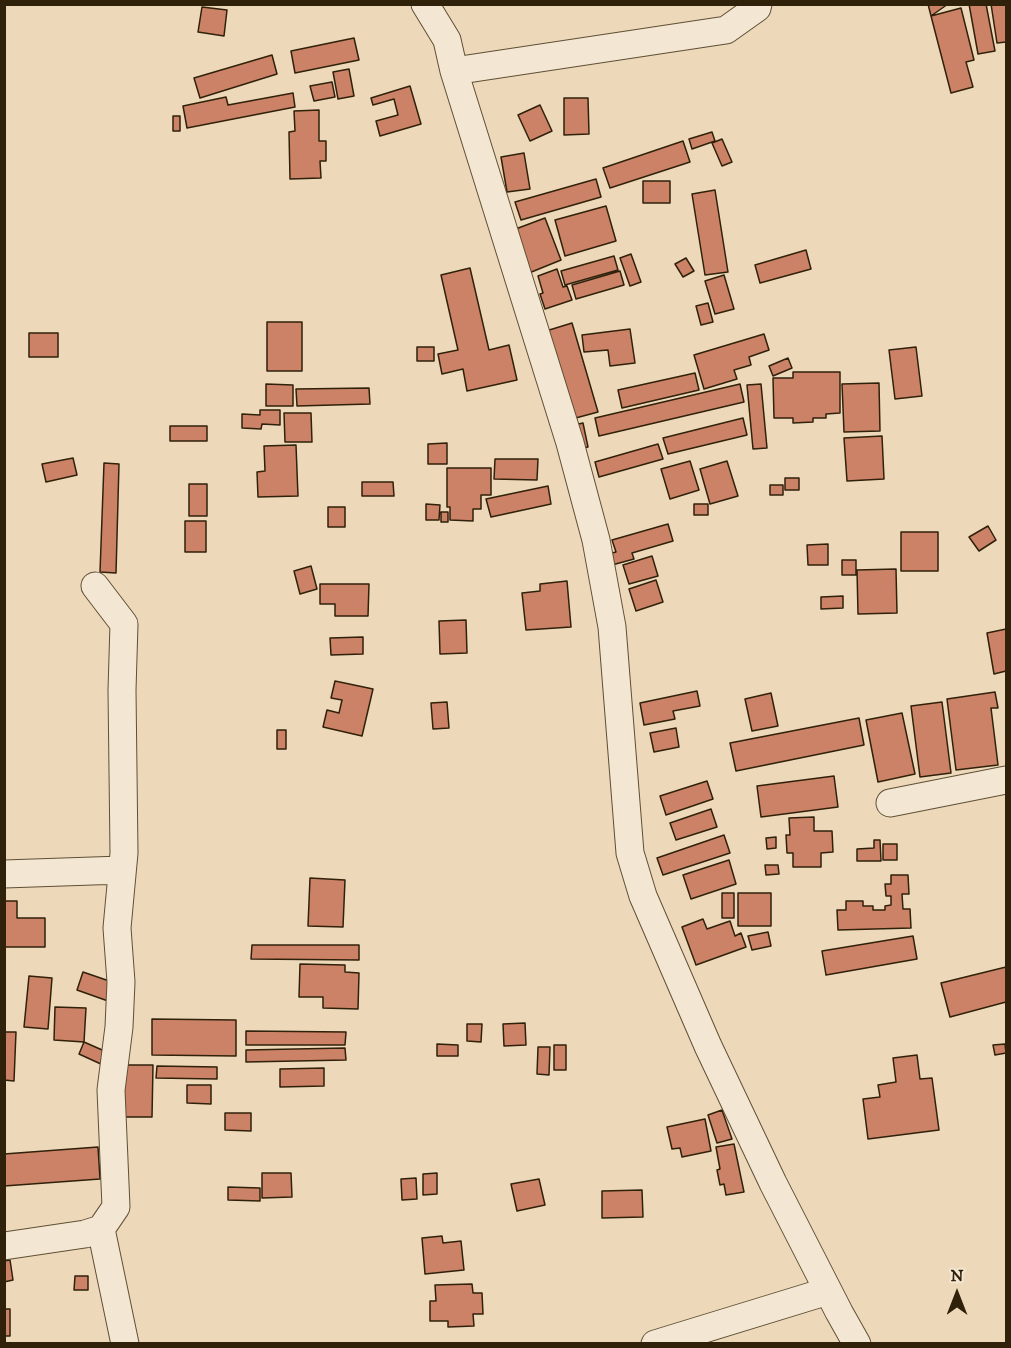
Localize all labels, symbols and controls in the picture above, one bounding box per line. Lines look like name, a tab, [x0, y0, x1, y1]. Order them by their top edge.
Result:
north arrow	[927, 1264, 987, 1324]
text: N	[950, 1266, 964, 1286]

